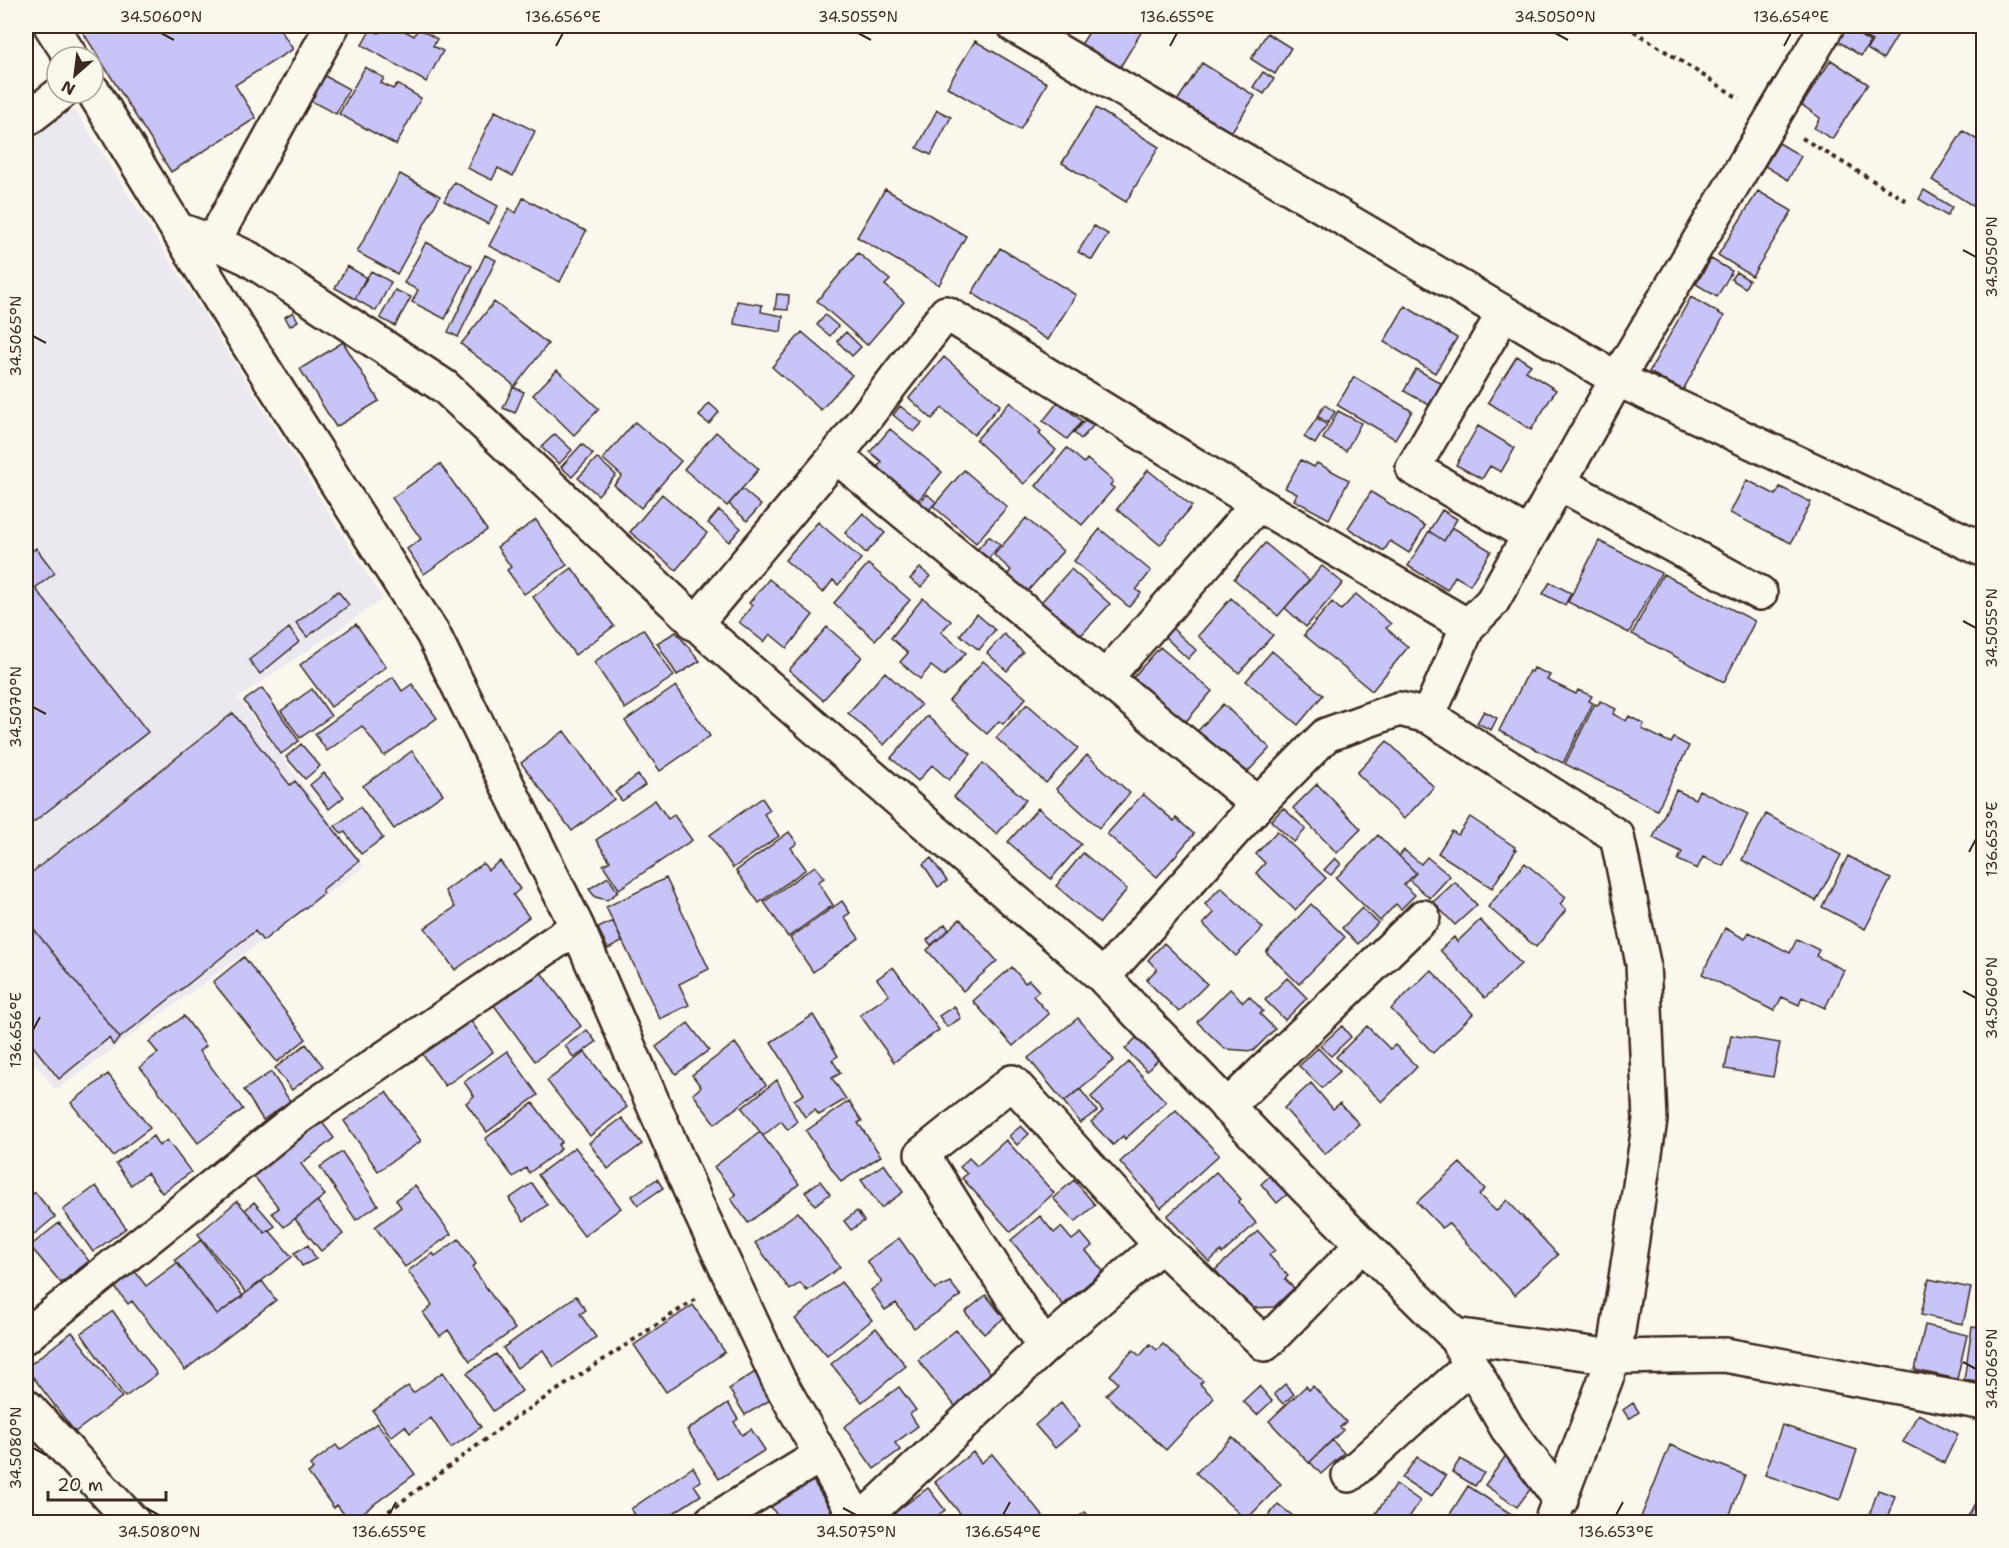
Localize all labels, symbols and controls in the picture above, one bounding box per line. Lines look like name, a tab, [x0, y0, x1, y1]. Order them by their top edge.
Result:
text: 34.5060°N	[120, 7, 202, 27]
text: 136.656°E	[525, 7, 601, 27]
text: 34.5055°N	[818, 7, 898, 27]
text: 136.655°E	[1140, 7, 1214, 27]
text: 34.5050°N	[1514, 7, 1596, 27]
text: 136.654°E	[1753, 7, 1829, 27]
north arrow	[45, 45, 105, 105]
text: N	[58, 76, 79, 100]
text: 34.5050°N	[1982, 216, 2002, 298]
text: 34.5065°N	[6, 296, 26, 376]
text: 34.5055°N	[1982, 588, 2002, 668]
text: 34.5070°N	[6, 666, 26, 748]
text: 136.653°E	[1982, 801, 2002, 877]
text: 34.5060°N	[1982, 957, 2002, 1039]
text: 136.656°E	[6, 992, 26, 1068]
text: 34.5065°N	[1982, 1329, 2002, 1409]
text: 34.5080°N	[6, 1407, 26, 1489]
scale bar	[48, 1464, 166, 1502]
text: 20 m	[57, 1473, 103, 1497]
text: 34.5080°N	[118, 1522, 200, 1542]
text: 136.655°E	[352, 1522, 426, 1542]
text: 34.5075°N	[816, 1522, 896, 1542]
text: 136.654°E	[965, 1522, 1041, 1542]
text: 136.653°E	[1578, 1522, 1654, 1542]

